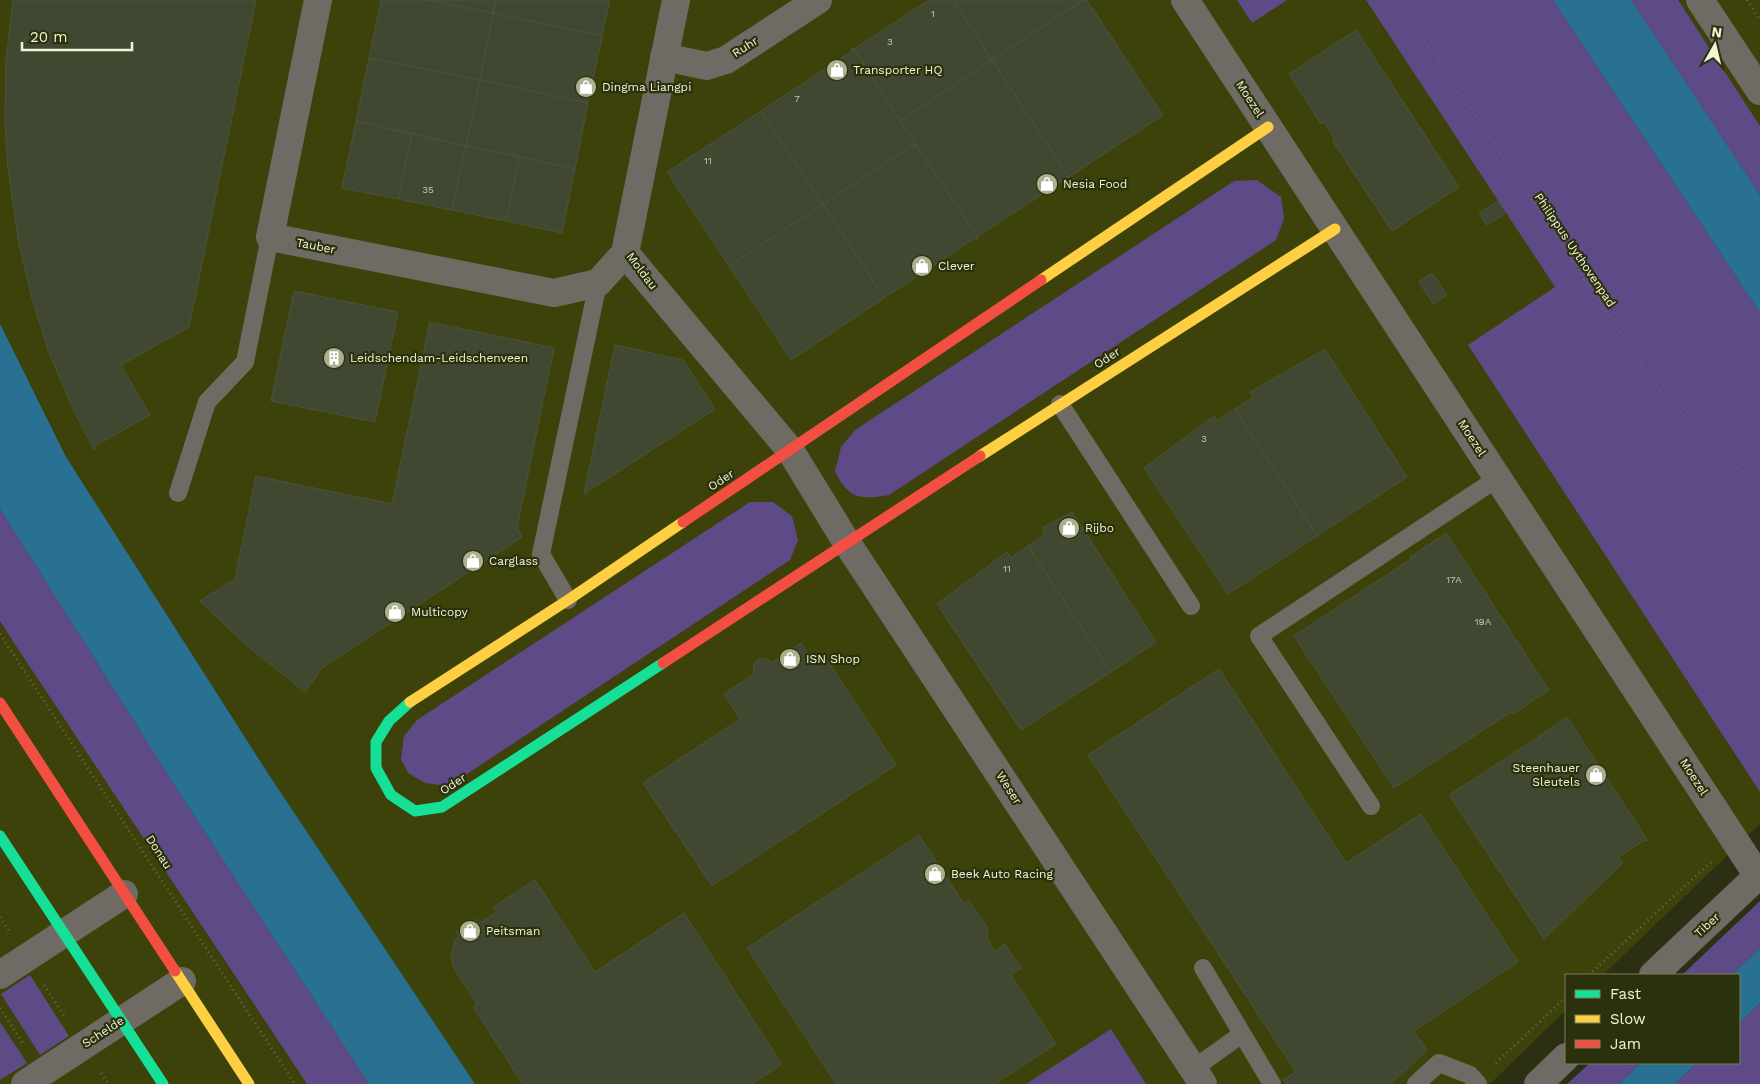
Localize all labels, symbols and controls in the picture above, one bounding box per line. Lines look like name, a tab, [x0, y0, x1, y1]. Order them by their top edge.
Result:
house number: 1	[931, 8, 935, 19]
scale bar	[22, 20, 132, 52]
north arrow	[1690, 20, 1740, 70]
text: N	[1711, 23, 1723, 41]
text: 20 m	[30, 28, 68, 46]
street label: Ruhr	[730, 34, 760, 60]
house number: 3	[887, 36, 893, 47]
shop icon: Transporter HQ	[825, 58, 849, 82]
place label: Transporter HQ	[853, 63, 942, 77]
shop icon: Dingma Liangpi	[574, 75, 598, 99]
street label: Moezel	[1233, 78, 1267, 120]
place label: Dingma Liangpi	[602, 80, 691, 94]
house number: 7	[794, 93, 800, 104]
house number: 11	[704, 155, 712, 166]
shop icon: Nesia Food	[1035, 172, 1059, 196]
place label: Nesia Food	[1063, 177, 1127, 191]
house number: 35	[422, 184, 434, 195]
street label: Philippus Uythovenpad	[1532, 190, 1618, 310]
street label: Tauber	[295, 235, 337, 257]
street label: Moldau	[624, 250, 660, 292]
shop icon: Clever	[910, 254, 934, 278]
place label: Clever	[938, 259, 975, 273]
street label: Oder	[1091, 344, 1123, 372]
building icon: Leidschendam-Leidschenveen	[322, 346, 346, 370]
place label: Leidschendam-Leidschenveen	[350, 351, 528, 365]
street label: Moezel	[1455, 417, 1489, 459]
house number: 3	[1201, 433, 1207, 444]
street label: Oder	[705, 466, 737, 494]
shop icon: Rijbo	[1057, 516, 1081, 540]
place label: Rijbo	[1085, 521, 1114, 535]
shop icon: Carglass	[461, 549, 485, 573]
place label: Carglass	[489, 554, 538, 568]
house number: 11	[1003, 563, 1011, 574]
house number: 17A	[1446, 574, 1462, 585]
shop icon: Multicopy	[383, 600, 407, 624]
place label: Multicopy	[411, 605, 468, 619]
house number: 19A	[1475, 616, 1492, 627]
shop icon: ISN Shop	[778, 647, 802, 671]
place label: ISN Shop	[806, 652, 860, 666]
street label: Moezel	[1677, 756, 1711, 798]
place label: Steenhauer Sleutels	[1513, 761, 1580, 789]
shop icon: Steenhauer Sleutels	[1584, 763, 1608, 787]
street label: Weser	[993, 769, 1025, 807]
street label: Oder	[437, 770, 469, 798]
street label: Donau	[143, 832, 175, 872]
shop icon: Beek Auto Racing	[923, 862, 947, 886]
place label: Beek Auto Racing	[951, 867, 1053, 881]
street label: Tiber	[1691, 910, 1723, 940]
shop icon: Peitsman	[458, 919, 482, 943]
place label: Peitsman	[486, 924, 540, 938]
legend	[1565, 974, 1740, 1064]
text: Fast	[1610, 985, 1642, 1003]
text: Slow	[1610, 1010, 1646, 1028]
street label: Schelde	[80, 1013, 127, 1051]
text: Jam	[1610, 1035, 1641, 1053]

